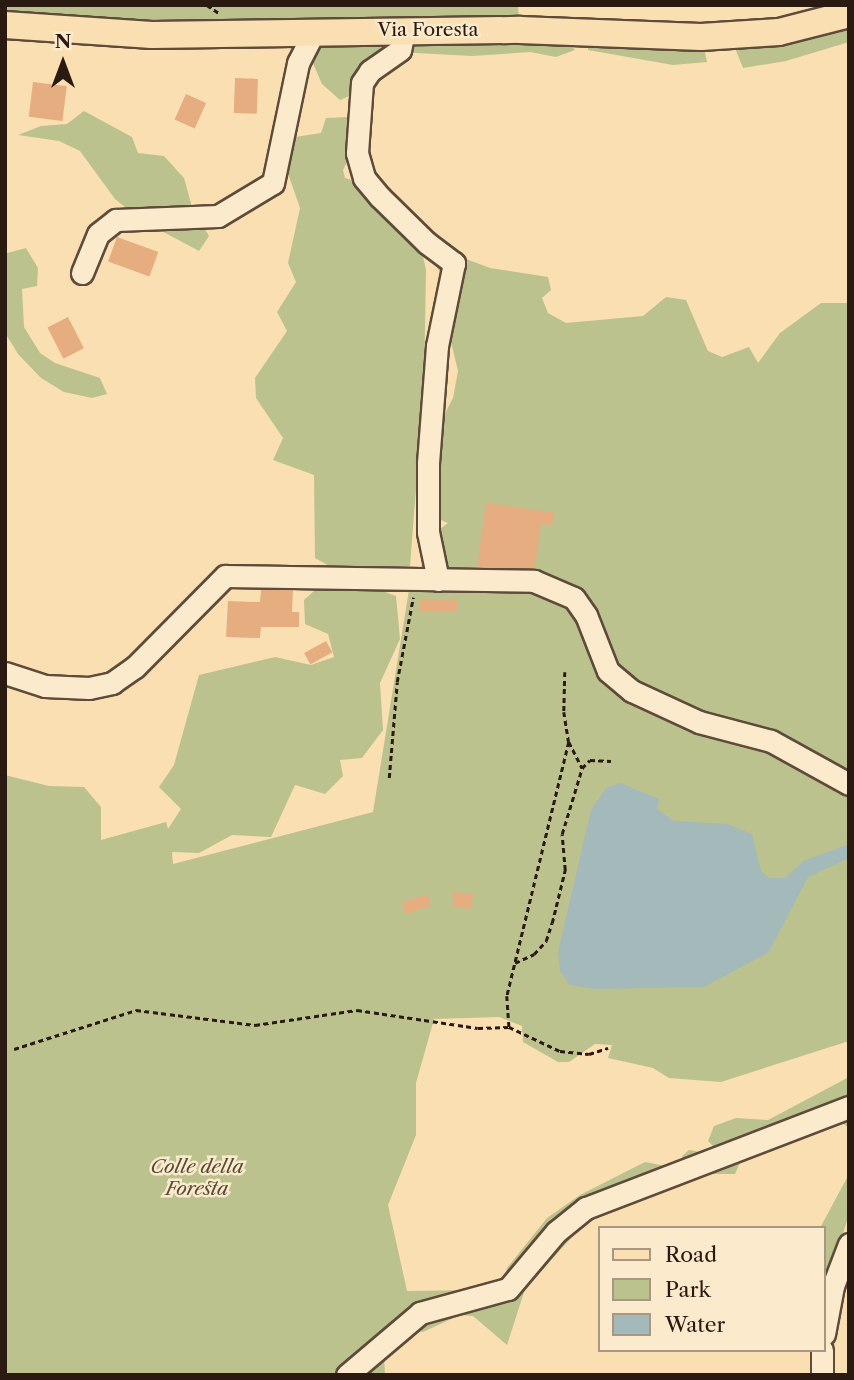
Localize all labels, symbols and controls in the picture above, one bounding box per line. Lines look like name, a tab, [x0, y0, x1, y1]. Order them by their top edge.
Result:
street label: Via Foresta	[377, 19, 479, 41]
north arrow	[28, 28, 98, 98]
text: N	[55, 30, 71, 53]
park label: Colle della Foresta	[150, 1156, 244, 1200]
legend	[598, 1226, 826, 1352]
text: Road	[665, 1242, 717, 1267]
text: Park	[665, 1277, 711, 1302]
text: Water	[665, 1312, 725, 1337]

